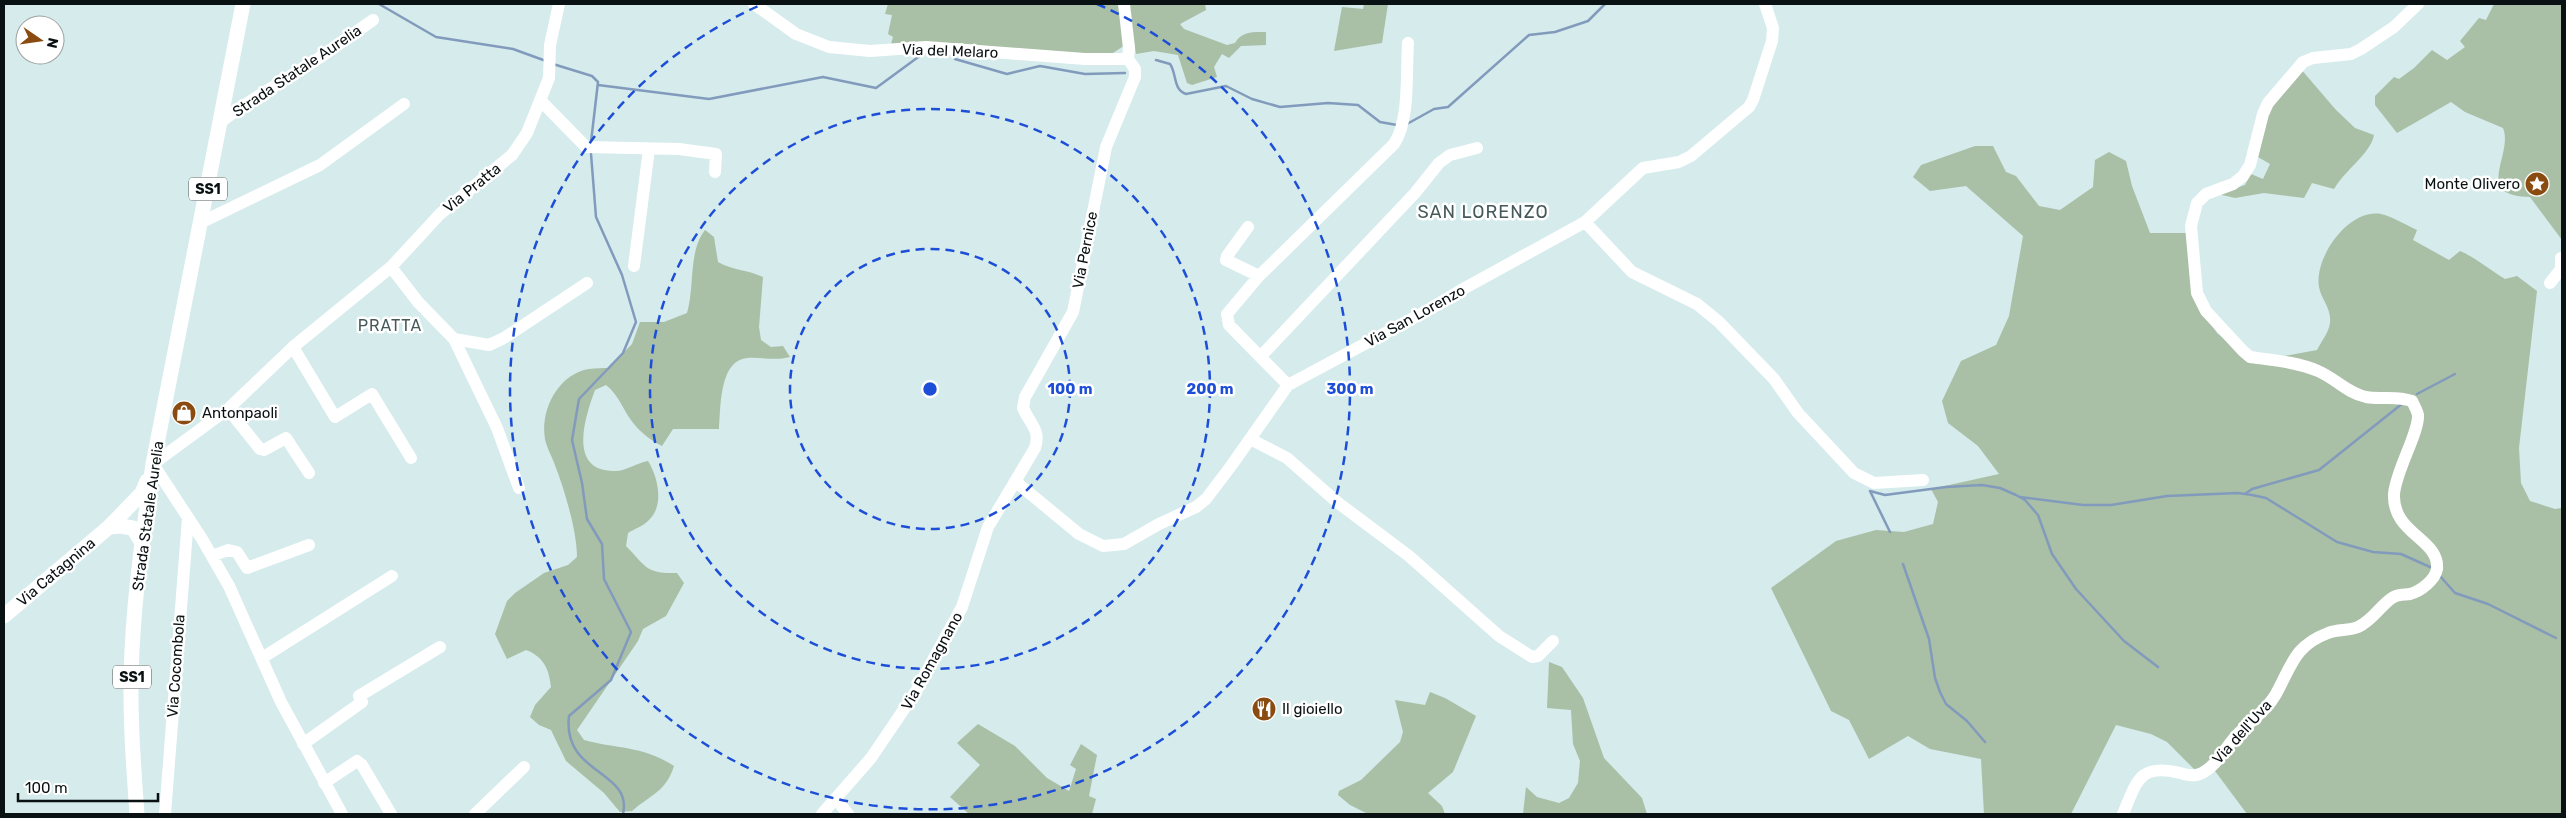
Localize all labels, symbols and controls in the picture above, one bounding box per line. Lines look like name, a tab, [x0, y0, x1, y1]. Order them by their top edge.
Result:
north arrow	[15, 15, 65, 65]
street label: Strada Statale Aurelia	[229, 21, 365, 121]
text: N	[43, 36, 62, 50]
street label: Via del Melaro	[902, 40, 998, 62]
street label: Via Pratta	[440, 159, 504, 217]
place icon: Monte Olivero	[2524, 171, 2550, 197]
place label: Monte Olivero	[2425, 175, 2520, 193]
road number: SS1	[189, 178, 227, 200]
district label: SAN LORENZO	[1417, 201, 1549, 223]
street label: Via Pernice	[1069, 210, 1101, 290]
street label: Via San Lorenzo	[1362, 281, 1468, 351]
district label: PRATTA	[358, 316, 422, 335]
centre of rings	[921, 380, 939, 398]
text: 100 m	[1048, 380, 1092, 398]
text: 200 m	[1186, 380, 1234, 398]
text: 300 m	[1326, 380, 1374, 398]
shop icon: Antonpaoli	[171, 400, 197, 426]
place label: Antonpaoli	[202, 404, 278, 422]
street label: Strada Statale Aurelia	[129, 440, 167, 592]
street label: Via Catagnina	[13, 534, 99, 610]
street label: Via Romagnano	[898, 609, 966, 713]
street label: Via Cocombola	[163, 614, 189, 718]
road number: SS1	[113, 666, 151, 689]
restaurant icon: Il gioiello	[1251, 696, 1277, 722]
street label: Via dell'Uva	[2209, 696, 2275, 768]
place label: Il gioiello	[1282, 700, 1343, 718]
scale bar	[18, 770, 158, 802]
text: 100 m	[25, 779, 67, 797]

